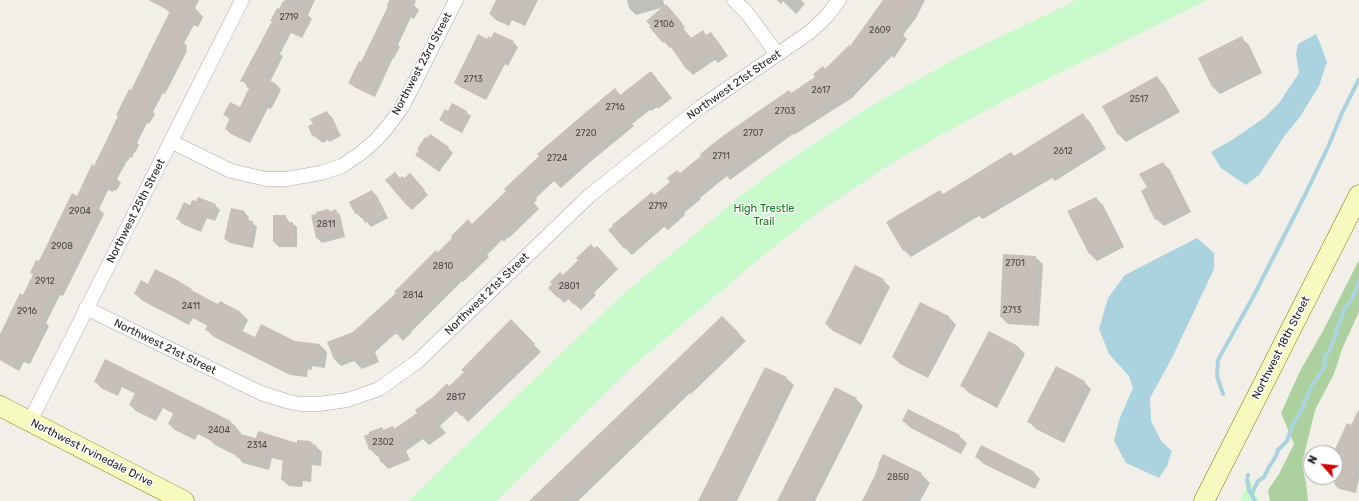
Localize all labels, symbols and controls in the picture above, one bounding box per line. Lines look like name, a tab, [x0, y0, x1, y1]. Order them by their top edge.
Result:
street label: Northwest 23rd Street	[389, 10, 455, 118]
house number: 2719	[279, 12, 299, 22]
house number: 2106	[654, 19, 674, 29]
house number: 2609	[869, 25, 891, 35]
street label: Northwest 21st Street	[684, 47, 784, 123]
house number: 2713	[463, 74, 483, 84]
house number: 2617	[812, 85, 830, 95]
house number: 2517	[1130, 94, 1148, 104]
house number: 2716	[605, 102, 625, 112]
house number: 2703	[774, 106, 796, 116]
house number: 2720	[576, 128, 596, 138]
house number: 2707	[743, 128, 763, 138]
house number: 2612	[1053, 146, 1073, 156]
house number: 2711	[712, 151, 730, 161]
house number: 2724	[547, 153, 567, 163]
street label: Northwest 25th Street	[104, 157, 168, 265]
house number: 2719	[648, 201, 668, 211]
park label: High Trestle Trail	[734, 202, 794, 228]
house number: 2904	[69, 206, 91, 216]
house number: 2811	[317, 219, 335, 229]
house number: 2908	[51, 241, 73, 251]
street label: Northwest 21st Street	[442, 250, 532, 338]
house number: 2701	[1005, 258, 1025, 268]
house number: 2810	[433, 261, 453, 271]
house number: 2912	[35, 276, 55, 286]
house number: 2801	[559, 281, 579, 291]
house number: 2814	[403, 290, 423, 300]
street label: Northwest 18th Street	[1249, 294, 1313, 402]
house number: 2411	[182, 301, 200, 311]
house number: 2713	[1002, 305, 1022, 315]
house number: 2916	[17, 306, 37, 316]
street label: Northwest 21st Street	[112, 317, 218, 377]
house number: 2817	[446, 392, 466, 402]
street label: Northwest Irvinedale Drive	[28, 416, 156, 490]
house number: 2404	[208, 425, 230, 435]
house number: 2302	[372, 437, 394, 447]
house number: 2314	[247, 440, 267, 450]
north arrow	[1303, 445, 1343, 485]
text: N	[1305, 453, 1320, 466]
house number: 2850	[887, 472, 909, 482]

